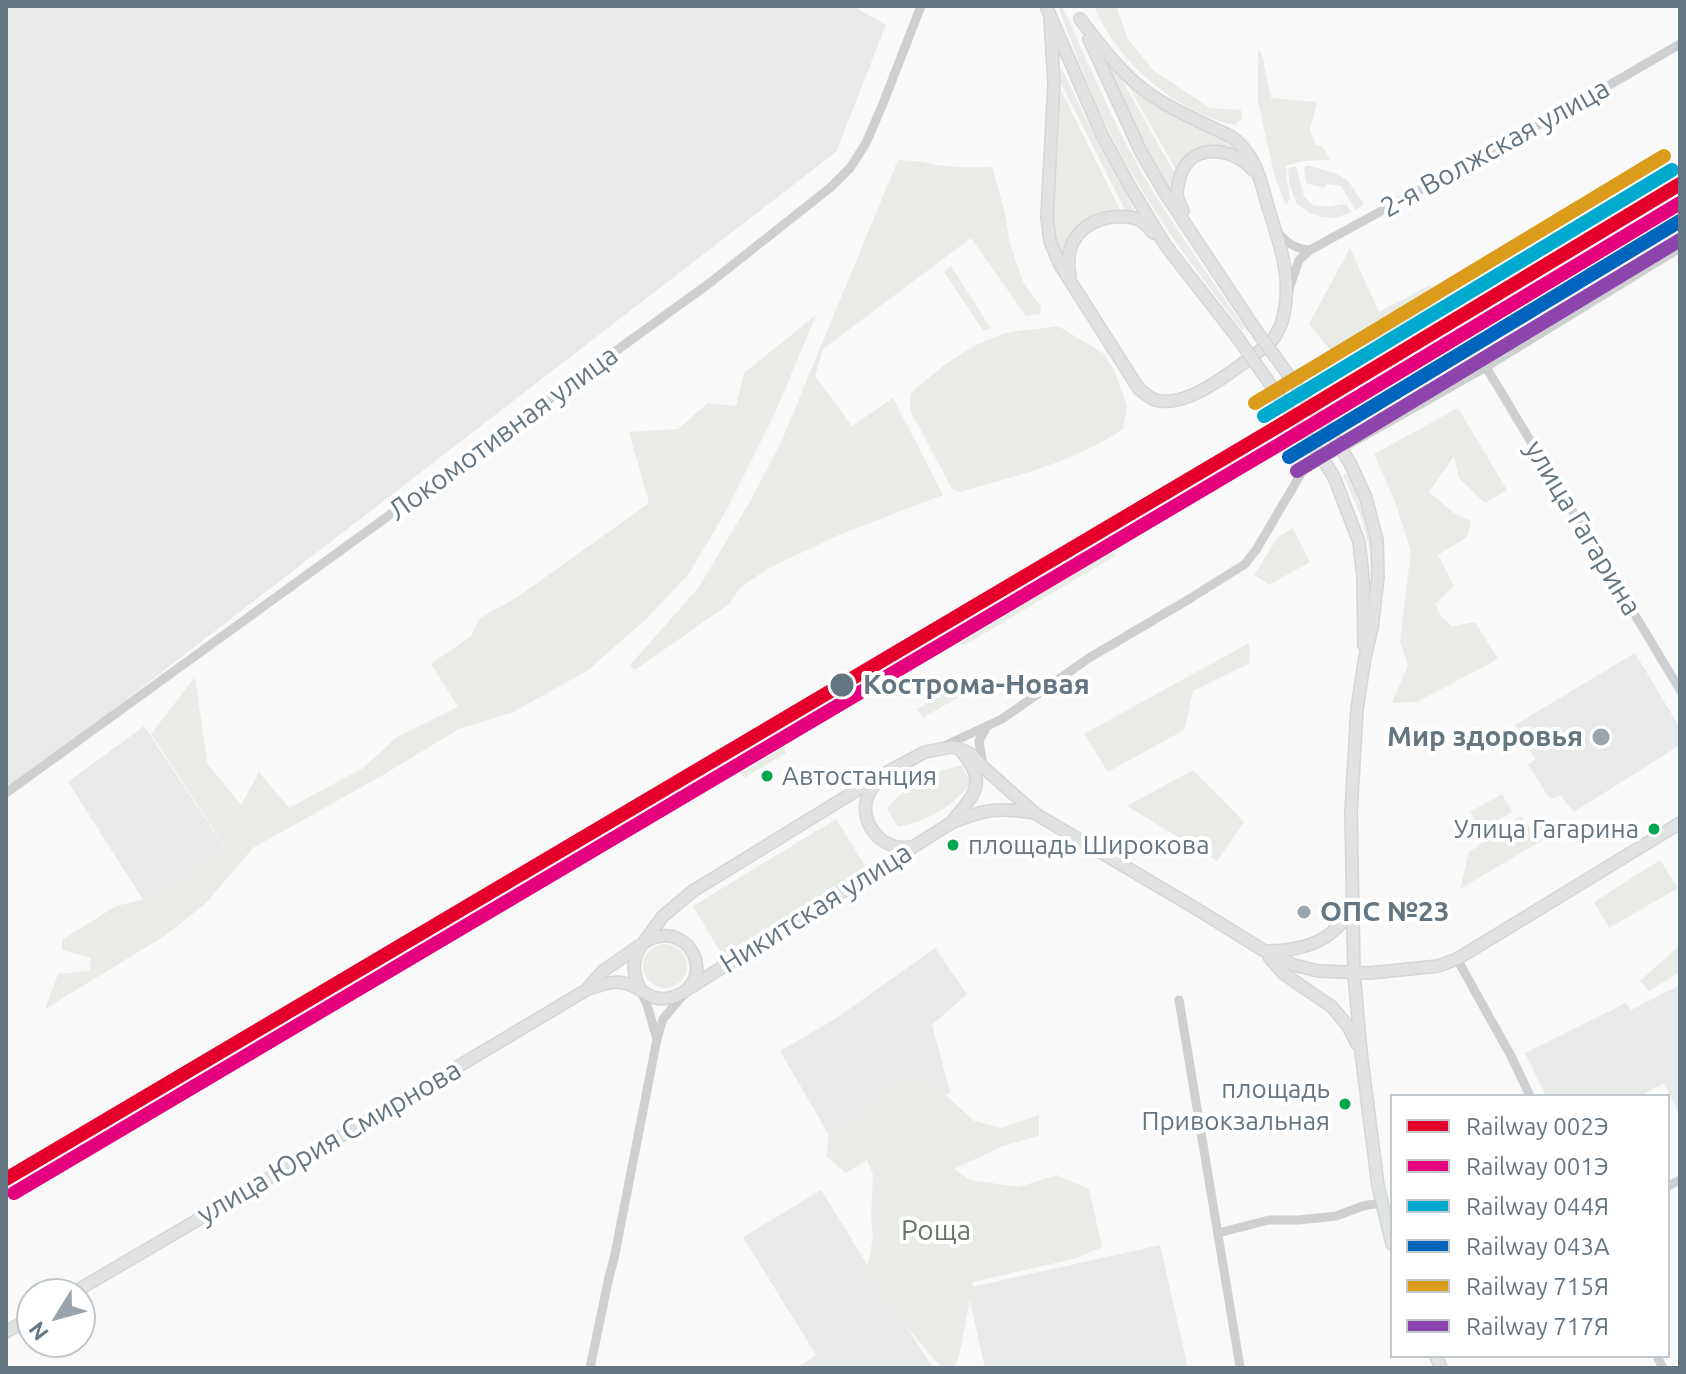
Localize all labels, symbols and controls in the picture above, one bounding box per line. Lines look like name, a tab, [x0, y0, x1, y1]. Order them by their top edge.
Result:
street label: 2-я Волжская улица	[1375, 71, 1615, 225]
street label: Локомотивная улица	[381, 338, 625, 528]
street label: улица Гагарина	[1518, 434, 1648, 622]
place label: Кострома-Новая	[863, 668, 1090, 702]
marker: Кострома-Новая	[828, 671, 856, 699]
place label: Мир здоровья	[1387, 720, 1583, 754]
marker: Мир здоровья	[1590, 726, 1612, 748]
place label: Автостанция	[782, 760, 937, 792]
marker: Автостанция	[759, 768, 775, 784]
place label: Улица Гагарина	[1454, 813, 1639, 845]
marker: Улица Гагарина	[1646, 821, 1662, 837]
place label: площадь Широкова	[968, 829, 1210, 861]
street label: Никитская улица	[714, 836, 918, 980]
marker: площадь Широкова	[945, 837, 961, 853]
place label: ОПС №23	[1320, 895, 1450, 929]
marker: ОПС №23	[1295, 903, 1313, 921]
street label: улица Юрия Смирнова	[191, 1053, 467, 1231]
place label: площадь Привокзальная	[1141, 1073, 1330, 1134]
legend	[1390, 1094, 1670, 1358]
marker: площадь Привокзальная	[1337, 1096, 1353, 1112]
text: Railway 002Э	[1466, 1113, 1609, 1140]
text: Railway 001Э	[1466, 1153, 1609, 1180]
text: Railway 044Я	[1466, 1193, 1609, 1220]
park label: Роща	[901, 1214, 971, 1248]
text: Railway 043А	[1466, 1233, 1610, 1260]
text: Railway 715Я	[1466, 1273, 1609, 1300]
north arrow	[16, 1278, 96, 1358]
text: Railway 717Я	[1466, 1313, 1609, 1340]
text: N	[23, 1317, 53, 1346]

